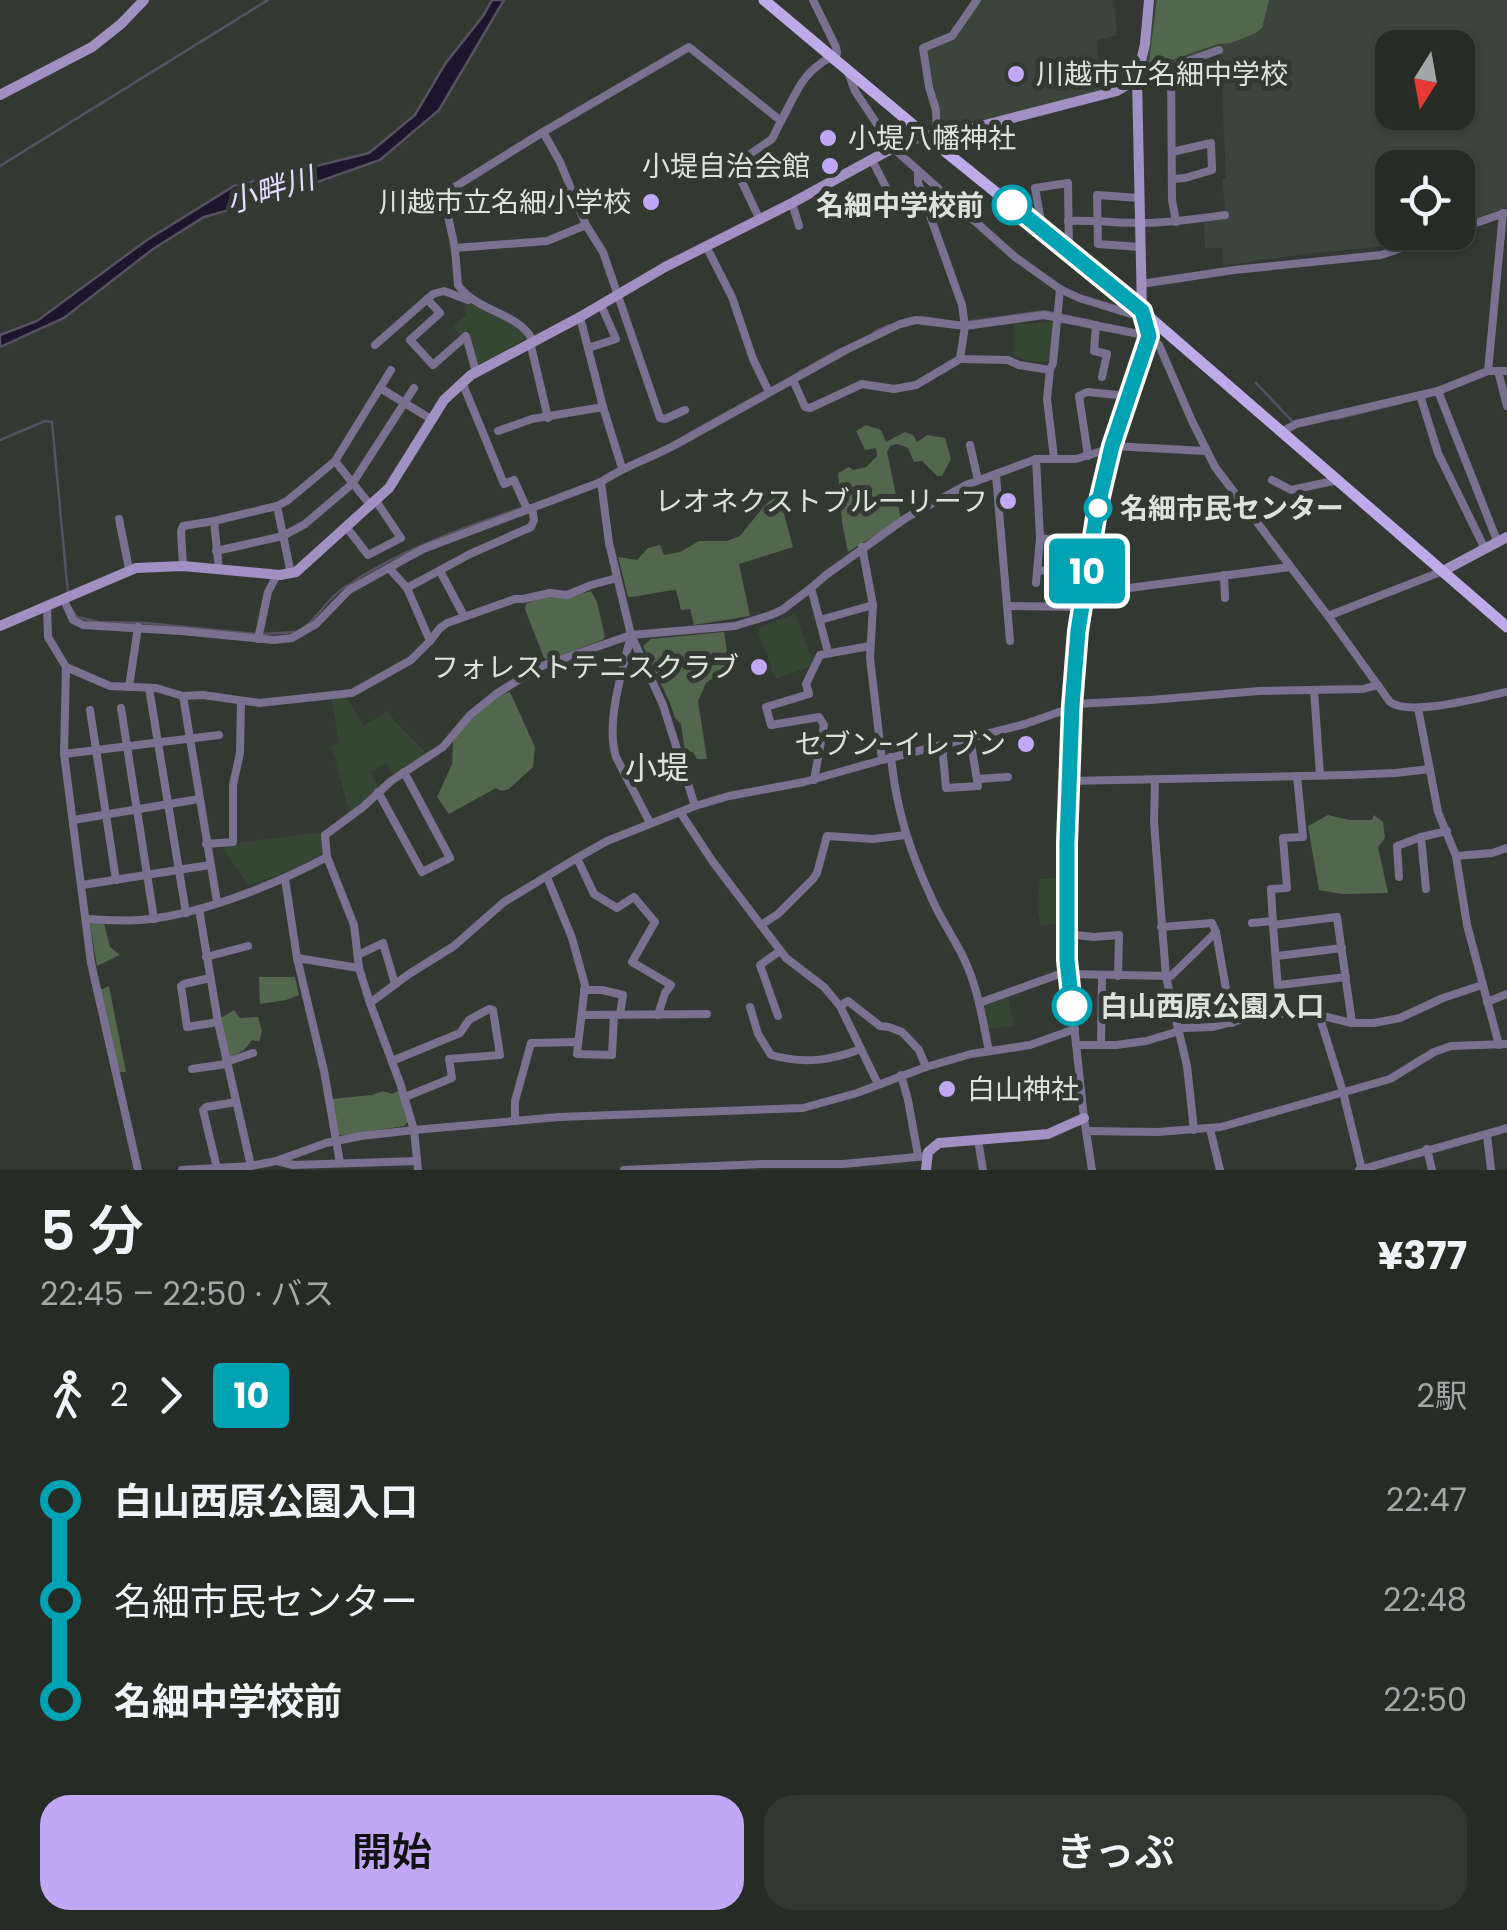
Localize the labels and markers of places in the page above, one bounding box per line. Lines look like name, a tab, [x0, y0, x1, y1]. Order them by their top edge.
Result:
place label: 川越市立名細中学校	[1036, 55, 1288, 94]
marker: 川越市立名細中学校	[1005, 63, 1027, 85]
place label: 小堤八幡神社	[848, 119, 1016, 158]
marker: 小堤八幡神社	[817, 127, 839, 149]
place label: 小堤自治会館	[642, 147, 810, 186]
marker: 小堤自治会館	[819, 155, 841, 177]
place label: 川越市立名細小学校	[379, 183, 631, 222]
place label: 名細中学校前	[816, 186, 984, 225]
marker: 名細中学校前	[993, 186, 1031, 224]
marker: 川越市立名細小学校	[640, 191, 662, 213]
place label: レオネクストブルーリーフ	[655, 482, 988, 521]
place label: 名細市民センター	[1120, 489, 1344, 528]
marker: レオネクストブルーリーフ	[997, 490, 1019, 512]
marker: 名細市民センター	[1085, 495, 1111, 521]
place label: フォレストテニスクラブ	[431, 648, 739, 687]
marker: フォレストテニスクラブ	[748, 656, 770, 678]
place label: セブン-イレブン	[795, 725, 1006, 764]
marker: セブン-イレブン	[1015, 733, 1037, 755]
marker: 白山西原公園入口	[1053, 987, 1091, 1025]
place label: 白山西原公園入口	[1100, 987, 1324, 1026]
place label: 白山神社	[967, 1070, 1079, 1109]
marker: 白山神社	[936, 1078, 958, 1100]

